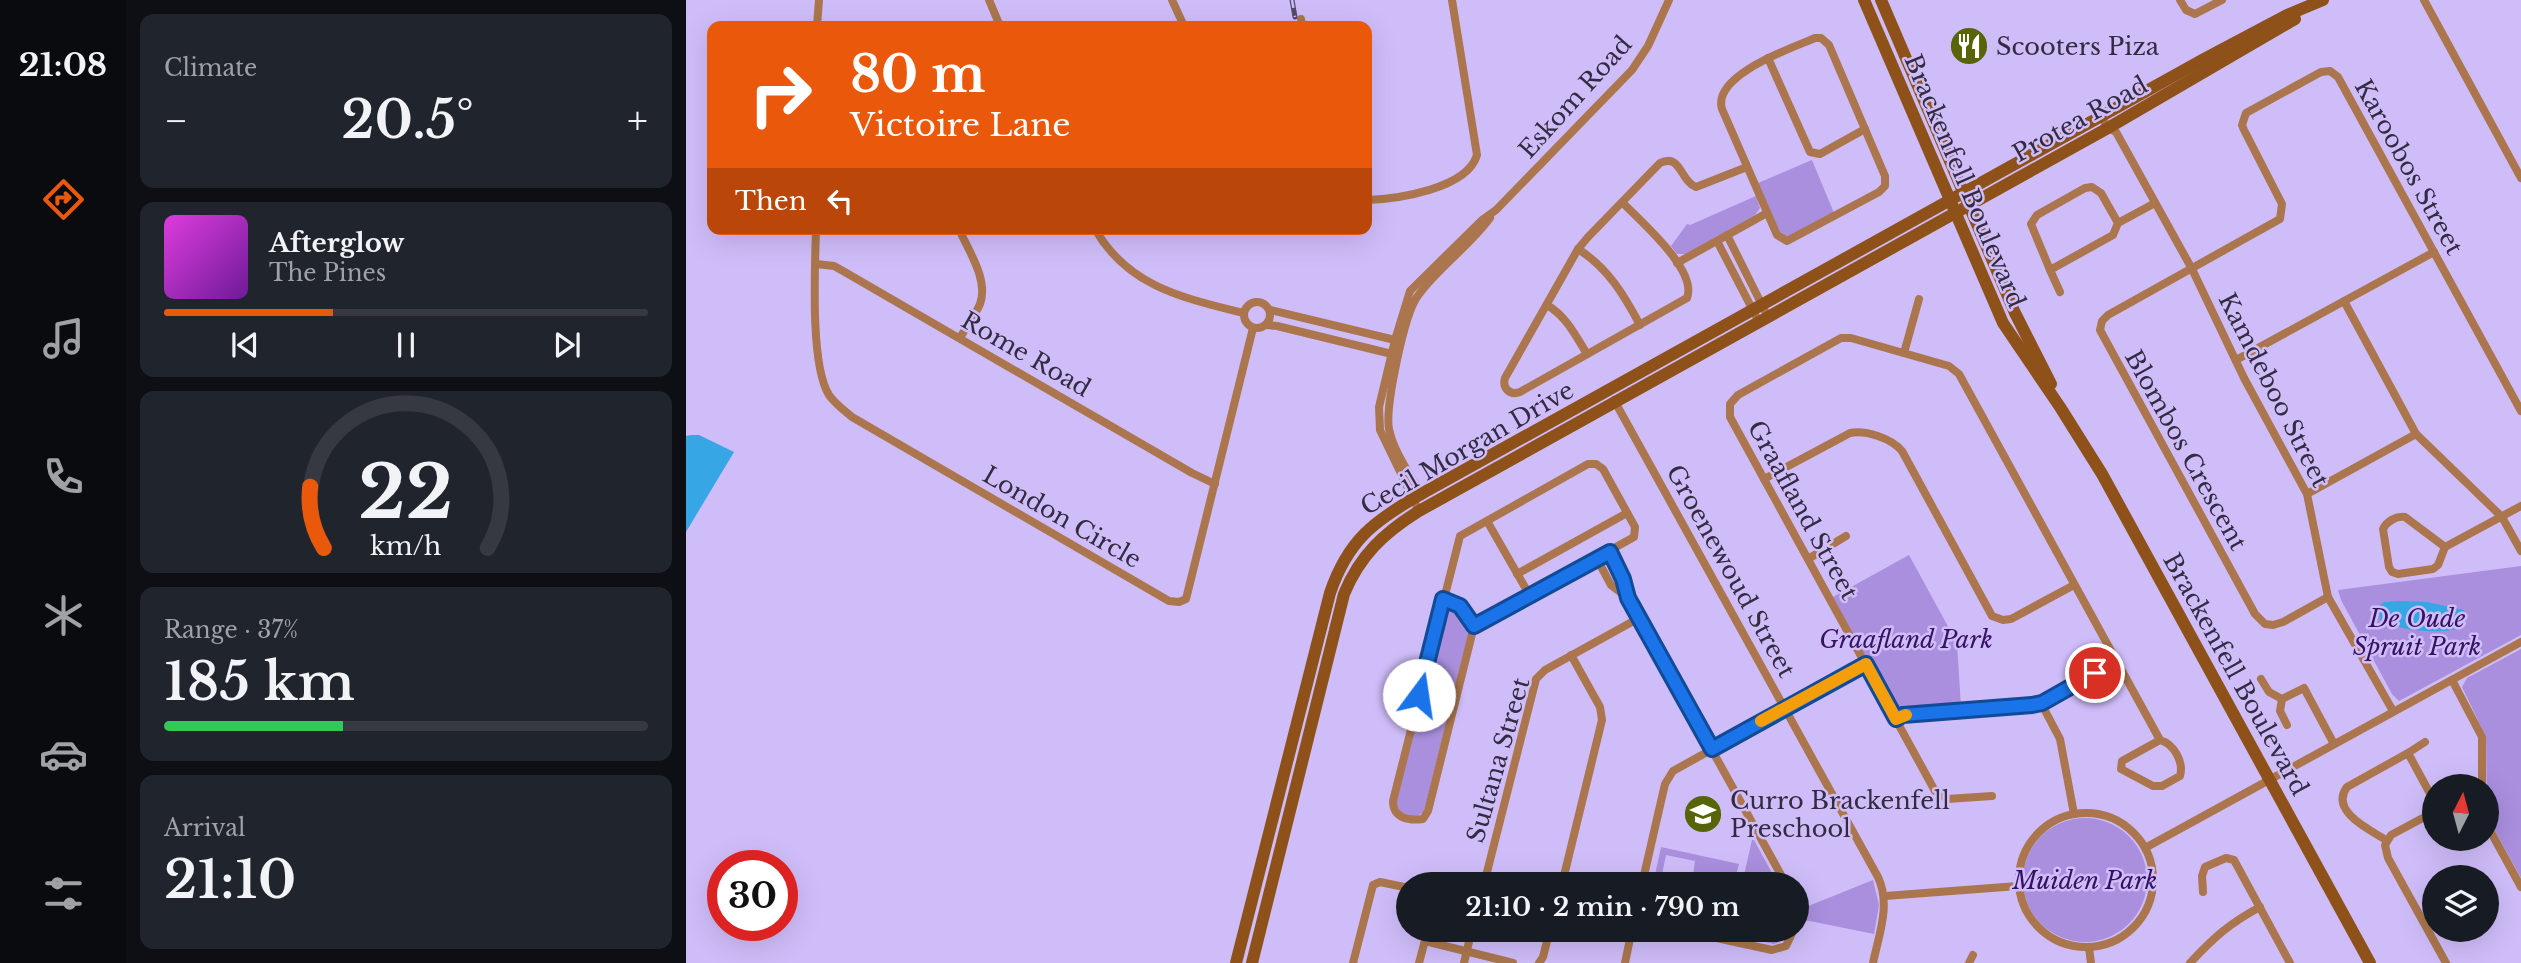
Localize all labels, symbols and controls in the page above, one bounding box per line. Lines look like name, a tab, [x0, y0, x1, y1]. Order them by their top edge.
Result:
restaurant icon: Scooters Piza	[1948, 25, 1990, 67]
street label: Eskom Road	[1513, 30, 1637, 164]
place label: Scooters Piza	[1996, 32, 2160, 61]
text: 80 m	[850, 44, 985, 105]
text: 21:08	[19, 45, 107, 85]
icon: right	[735, 49, 826, 140]
street label: Brackenfell Boulevard	[1898, 50, 2032, 312]
text: Climate	[164, 54, 257, 82]
street label: Protea Road	[2007, 70, 2153, 168]
street label: Karoobos Street	[2349, 74, 2469, 260]
text: 20.5°	[341, 88, 474, 152]
text: −	[164, 97, 188, 144]
text: +	[627, 97, 648, 144]
text: Victoire Lane	[850, 105, 1071, 145]
icon: directions	[39, 175, 88, 224]
icon: left	[821, 182, 859, 220]
text: Then	[735, 185, 807, 217]
text: Afterglow	[269, 227, 405, 259]
text: The Pines	[269, 259, 386, 287]
street label: Kamdeboo Street	[2213, 288, 2335, 492]
street label: Rome Road	[956, 305, 1096, 403]
icon: music	[39, 314, 88, 363]
icon: previous	[226, 326, 264, 364]
icon: pause	[387, 326, 425, 364]
icon: next	[548, 326, 586, 364]
street label: Blombos Crescent	[2119, 345, 2253, 555]
street label: Cecil Morgan Drive	[1355, 375, 1579, 521]
street label: Graafland Street	[1742, 415, 1864, 605]
text: 22	[359, 447, 453, 538]
icon: phone	[39, 452, 88, 501]
street label: London Circle	[978, 460, 1146, 574]
street label: Groenewoud Street	[1660, 460, 1802, 682]
text: km/h	[371, 530, 441, 561]
street label: Brackenfell Boulevard	[2157, 548, 2315, 800]
icon: climate	[39, 591, 88, 640]
park label: De Oude Spruit Park	[2353, 604, 2481, 661]
text: Range · 37%	[164, 616, 298, 644]
park label: Graafland Park	[1819, 625, 1993, 654]
pin	[2065, 643, 2125, 703]
text: 185 km	[164, 650, 355, 714]
icon: arrive	[2076, 654, 2114, 692]
position arrow	[1382, 658, 1456, 732]
street label: Sultana Street	[1461, 674, 1535, 846]
icon: car	[39, 730, 88, 779]
north arrow	[2422, 774, 2499, 850]
map controls	[2422, 774, 2499, 942]
place label: Curro Brackenfell Preschool	[1730, 786, 1950, 843]
school or university icon: Curro Brackenfell Preschool	[1682, 793, 1724, 835]
text: Arrival	[164, 814, 245, 842]
text: 21:10	[164, 848, 296, 912]
speed limit sign: 30	[707, 850, 798, 941]
button: layers	[2422, 865, 2499, 942]
park label: Muiden Park	[2012, 866, 2157, 895]
icon: filters	[39, 869, 88, 918]
text: 21:10 · 2 min · 790 m	[1465, 891, 1740, 923]

